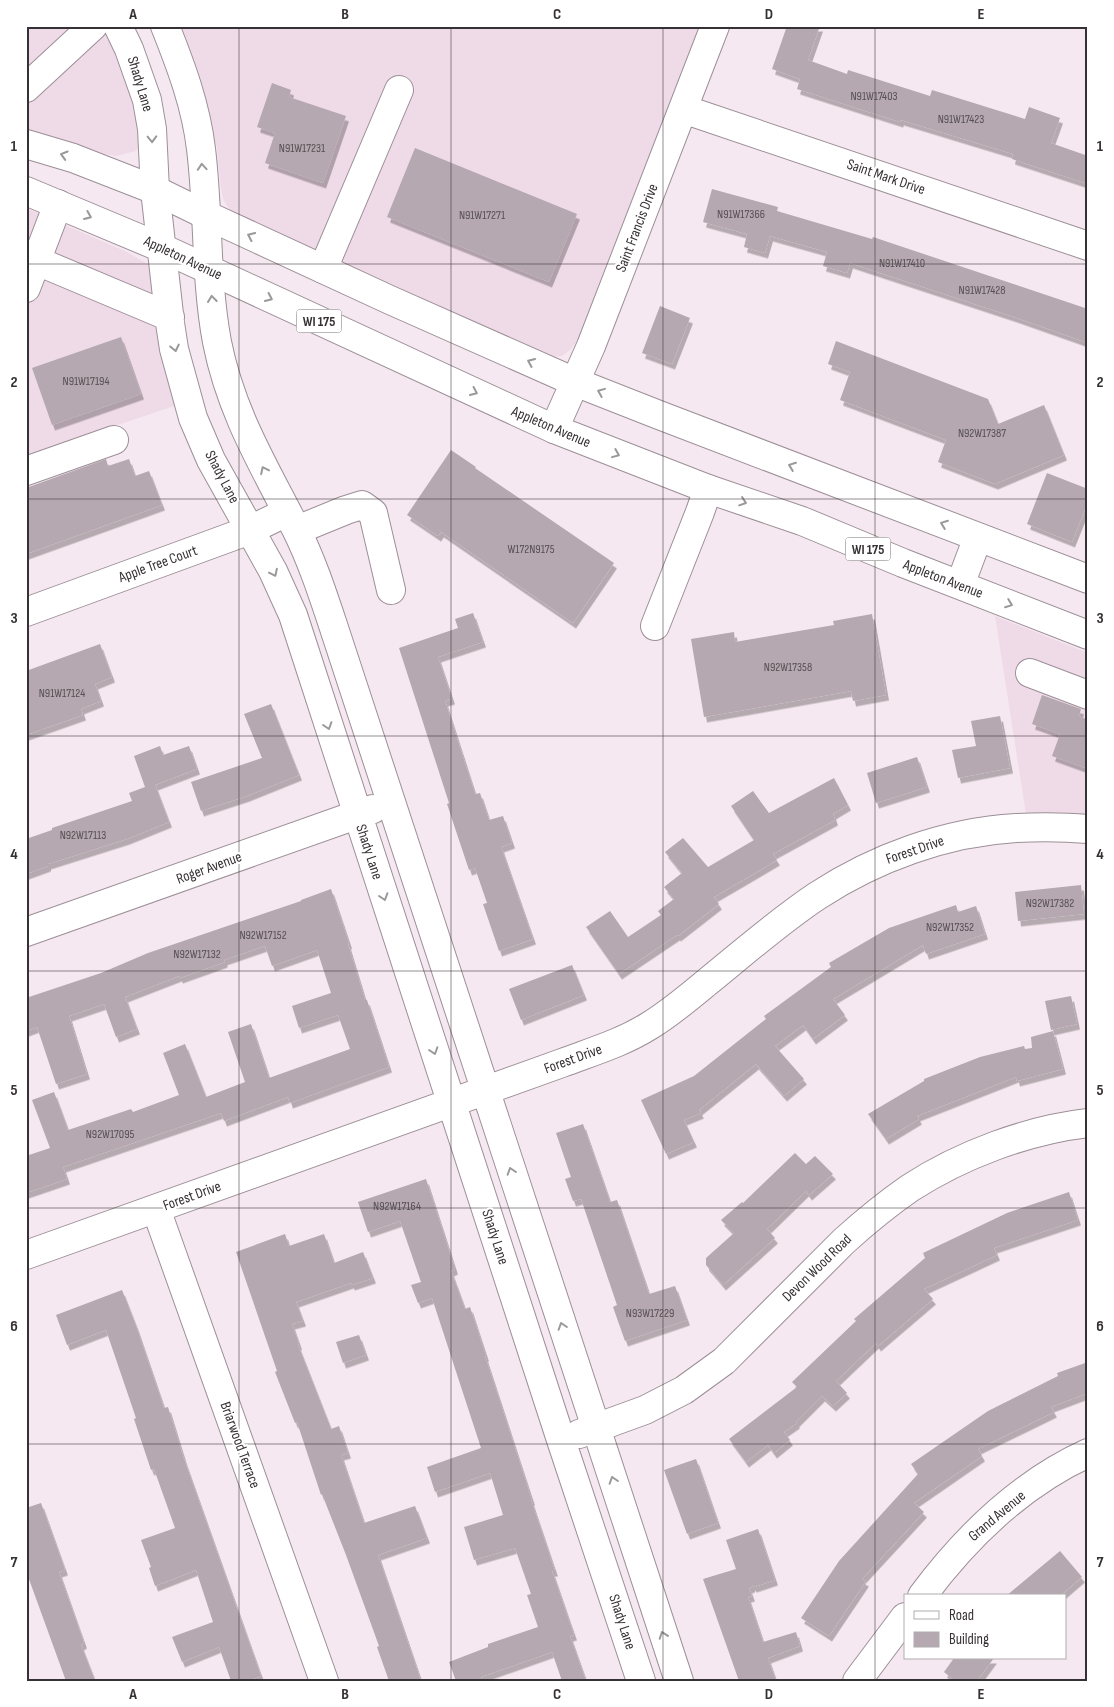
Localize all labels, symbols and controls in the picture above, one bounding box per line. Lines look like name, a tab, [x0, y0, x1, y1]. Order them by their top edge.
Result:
text: A	[128, 5, 137, 24]
text: B	[341, 5, 349, 24]
text: C	[553, 5, 561, 24]
text: D	[765, 5, 773, 24]
text: E	[978, 5, 985, 24]
street label: Shady Lane	[123, 54, 157, 114]
house number: N91W17403	[850, 89, 898, 104]
house number: N91W17423	[938, 112, 984, 127]
one-way arrow	[147, 135, 158, 143]
text: 1	[11, 137, 18, 156]
text: 1	[1097, 137, 1104, 156]
house number: N91W17231	[279, 141, 326, 156]
one-way arrow	[61, 151, 69, 161]
street label: Saint Mark Drive	[844, 155, 928, 199]
one-way arrow	[197, 162, 208, 170]
street label: Saint Francis Drive	[611, 181, 663, 275]
house number: N91W17366	[717, 207, 765, 222]
house number: N91W17271	[459, 208, 506, 223]
one-way arrow	[83, 211, 91, 221]
street label: Appleton Avenue	[140, 231, 225, 284]
one-way arrow	[247, 232, 256, 242]
house number: N91W17410	[879, 256, 925, 271]
house number: N91W17428	[959, 283, 1005, 298]
one-way arrow	[263, 291, 272, 301]
one-way arrow	[207, 295, 218, 303]
road number: WI 175	[296, 310, 342, 332]
one-way arrow	[169, 343, 179, 352]
one-way arrow	[527, 357, 536, 368]
text: 2	[10, 373, 18, 392]
text: 2	[1096, 373, 1104, 392]
house number: N91W17194	[63, 374, 109, 389]
one-way arrow	[469, 386, 478, 397]
one-way arrow	[597, 388, 606, 398]
street label: Appleton Avenue	[508, 401, 593, 452]
house number: N92W17387	[958, 426, 1006, 441]
street label: Shady Lane	[200, 447, 244, 507]
one-way arrow	[611, 448, 620, 458]
one-way arrow	[789, 462, 797, 472]
one-way arrow	[260, 466, 270, 475]
one-way arrow	[739, 496, 747, 506]
one-way arrow	[940, 520, 949, 530]
road number: WI 175	[846, 538, 890, 560]
street label: Apple Tree Court	[115, 541, 200, 587]
house number: W172N9175	[508, 542, 555, 557]
street label: Appleton Avenue	[899, 555, 986, 603]
one-way arrow	[268, 568, 278, 577]
one-way arrow	[1004, 598, 1013, 608]
text: 3	[10, 609, 18, 628]
text: 3	[1096, 609, 1104, 628]
house number: N92W17358	[764, 660, 812, 675]
house number: N91W17124	[39, 686, 85, 701]
one-way arrow	[323, 721, 333, 729]
street label: Shady Lane	[351, 822, 387, 882]
house number: N92W17113	[60, 828, 106, 843]
street label: Forest Drive	[883, 831, 947, 869]
text: 4	[10, 845, 18, 864]
text: 4	[1096, 845, 1104, 864]
street label: Roger Avenue	[174, 847, 244, 889]
one-way arrow	[379, 892, 389, 900]
house number: N92W17382	[1026, 896, 1074, 911]
house number: N92W17352	[926, 920, 974, 935]
house number: N92W17152	[239, 928, 287, 943]
house number: N92W17132	[173, 947, 221, 962]
street label: Forest Drive	[541, 1040, 605, 1078]
one-way arrow	[429, 1047, 439, 1055]
text: 5	[10, 1081, 18, 1100]
text: 5	[1096, 1081, 1104, 1100]
house number: N92W17095	[86, 1127, 134, 1142]
one-way arrow	[507, 1168, 517, 1176]
street label: Forest Drive	[160, 1177, 224, 1215]
house number: N92W17164	[373, 1199, 421, 1214]
street label: Shady Lane	[477, 1207, 513, 1267]
street label: Devon Wood Road	[778, 1230, 856, 1306]
house number: N93W17229	[626, 1306, 674, 1321]
text: 6	[10, 1317, 18, 1336]
text: 6	[1096, 1317, 1104, 1336]
one-way arrow	[558, 1322, 568, 1330]
street label: Briarwood Terrace	[216, 1399, 264, 1491]
one-way arrow	[609, 1476, 619, 1485]
street label: Grand Avenue	[964, 1487, 1030, 1545]
text: 7	[11, 1553, 18, 1572]
text: 7	[1097, 1553, 1104, 1572]
street label: Shady Lane	[604, 1592, 640, 1652]
legend	[904, 1594, 1066, 1660]
text: Road	[949, 1606, 974, 1625]
text: Building	[949, 1630, 989, 1649]
one-way arrow	[659, 1631, 669, 1639]
text: A	[128, 1685, 137, 1704]
text: B	[341, 1685, 349, 1704]
text: C	[553, 1685, 561, 1704]
text: D	[765, 1685, 773, 1704]
text: E	[978, 1685, 985, 1704]

